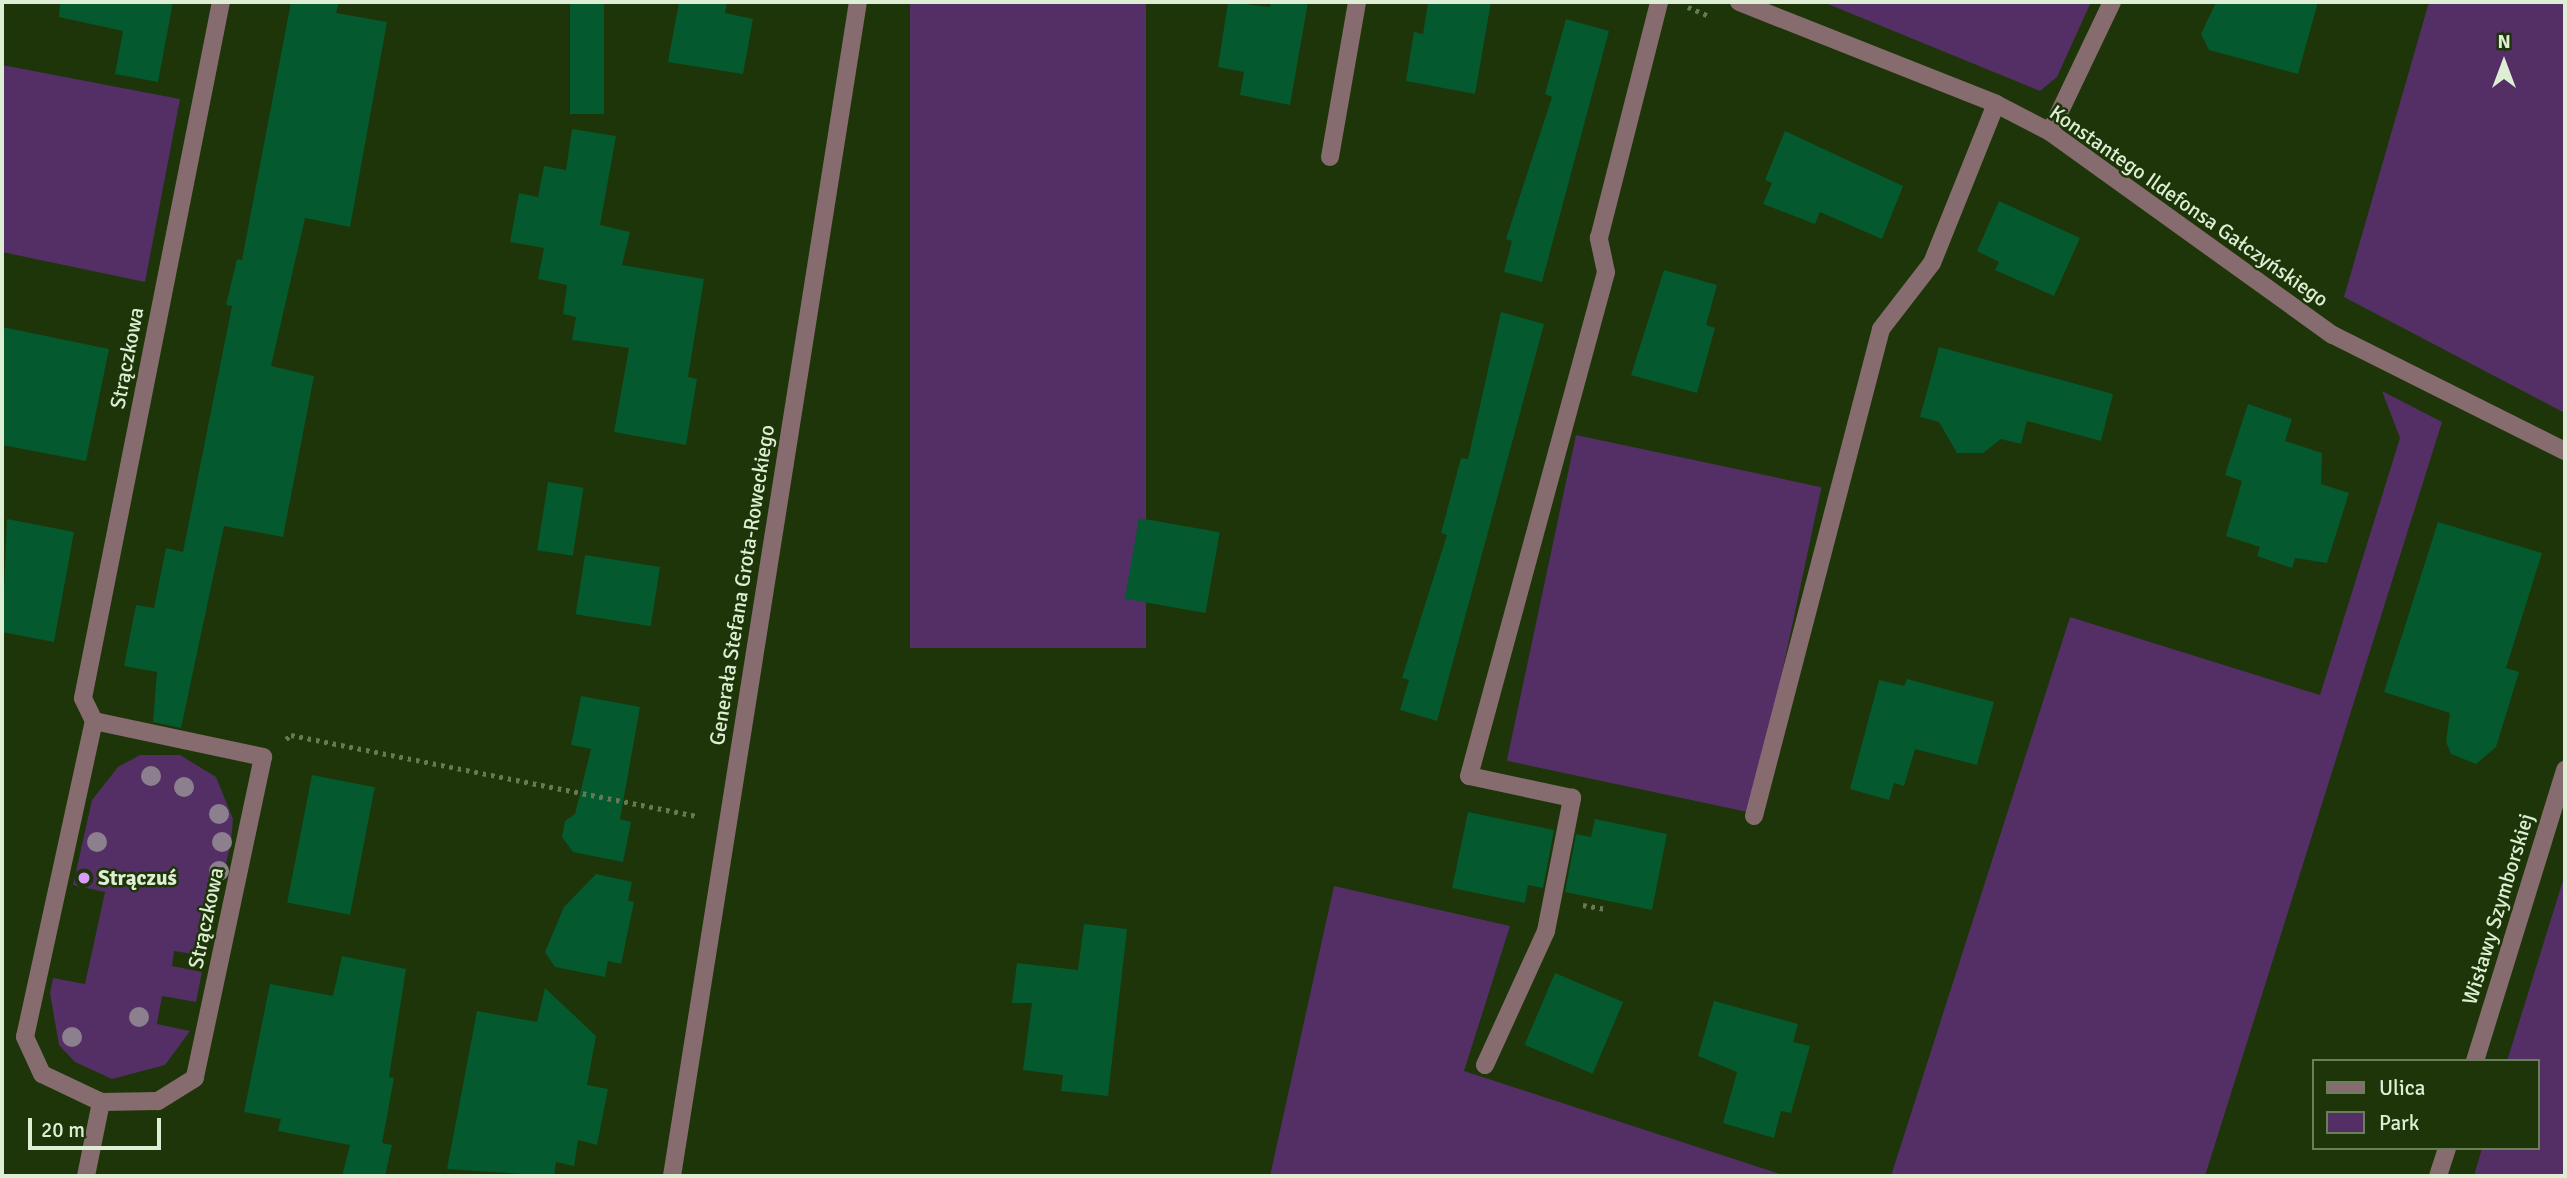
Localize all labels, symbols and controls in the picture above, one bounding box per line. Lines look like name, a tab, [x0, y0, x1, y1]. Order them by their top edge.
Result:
north arrow	[2469, 28, 2539, 98]
text: N	[2497, 30, 2511, 54]
street label: Konstantego Ildefonsa Gałczyńskiego	[2045, 100, 2333, 312]
street label: Strączkowa	[105, 305, 149, 411]
street label: Generała Stefana Grota-Roweckiego	[704, 423, 780, 747]
street label: Wisławy Szymborskiej	[2457, 810, 2539, 1008]
place label: Strączuś	[98, 865, 177, 891]
street label: Strączkowa	[183, 865, 229, 971]
marker: Strączuś	[76, 870, 92, 886]
legend	[2312, 1059, 2539, 1150]
text: Ulica	[2379, 1075, 2425, 1101]
scale bar	[32, 1104, 164, 1148]
text: Park	[2379, 1110, 2419, 1136]
text: 20 m	[41, 1117, 85, 1143]

